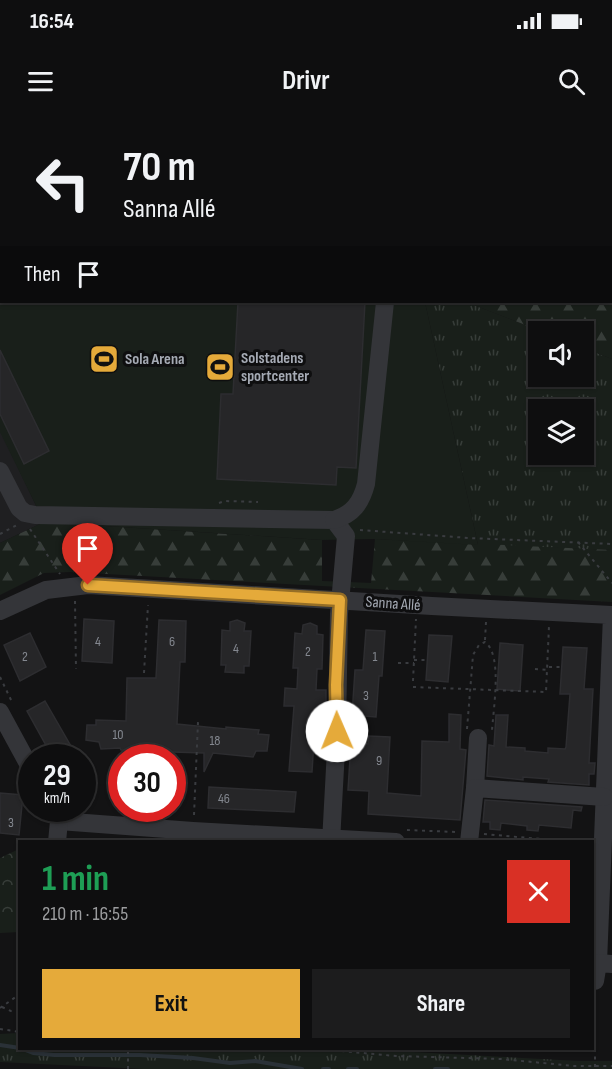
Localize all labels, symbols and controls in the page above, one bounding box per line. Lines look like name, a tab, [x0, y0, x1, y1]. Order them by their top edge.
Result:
text: 16:54	[30, 8, 74, 35]
icon: menu	[24, 65, 57, 98]
text: Drivr	[282, 65, 330, 97]
icon: search	[555, 65, 588, 98]
text: 70 m	[123, 142, 196, 193]
icon: left	[24, 144, 102, 222]
text: Sanna Allé	[123, 193, 216, 225]
icon: arrive	[72, 258, 105, 291]
text: Then	[24, 261, 60, 288]
map controls	[528, 321, 594, 465]
button: sound	[528, 321, 594, 387]
sports icon: Sola Arena	[88, 343, 120, 375]
place label: Solstadens sportcenter	[241, 349, 309, 386]
place label: Sola Arena	[125, 350, 185, 369]
sports icon: Solstadens sportcenter	[204, 351, 236, 383]
button: layers	[528, 399, 594, 465]
pin	[62, 523, 113, 585]
icon: arrive	[71, 532, 104, 565]
street label: Sanna Allé	[365, 593, 421, 615]
house number: 4	[95, 633, 101, 650]
house number: 6	[169, 633, 175, 650]
house number: 4	[233, 640, 239, 657]
house number: 2	[305, 643, 311, 660]
house number: 2	[22, 648, 28, 665]
house number: 1	[373, 648, 378, 665]
house number: 3	[363, 687, 369, 704]
position arrow	[305, 699, 369, 763]
house number: 10	[112, 726, 124, 743]
house number: 18	[209, 732, 221, 749]
speed limit sign: 30	[108, 744, 186, 822]
house number: 9	[376, 752, 382, 769]
text: 29	[43, 758, 71, 794]
text: km/h	[44, 789, 70, 808]
house number: 46	[218, 790, 230, 807]
house number: 3	[8, 814, 14, 831]
text: 1 min	[42, 858, 109, 901]
button: close	[507, 860, 570, 923]
text: 210 m · 16:55	[42, 902, 128, 926]
button: Exit	[42, 969, 300, 1038]
button: Share	[312, 969, 570, 1038]

